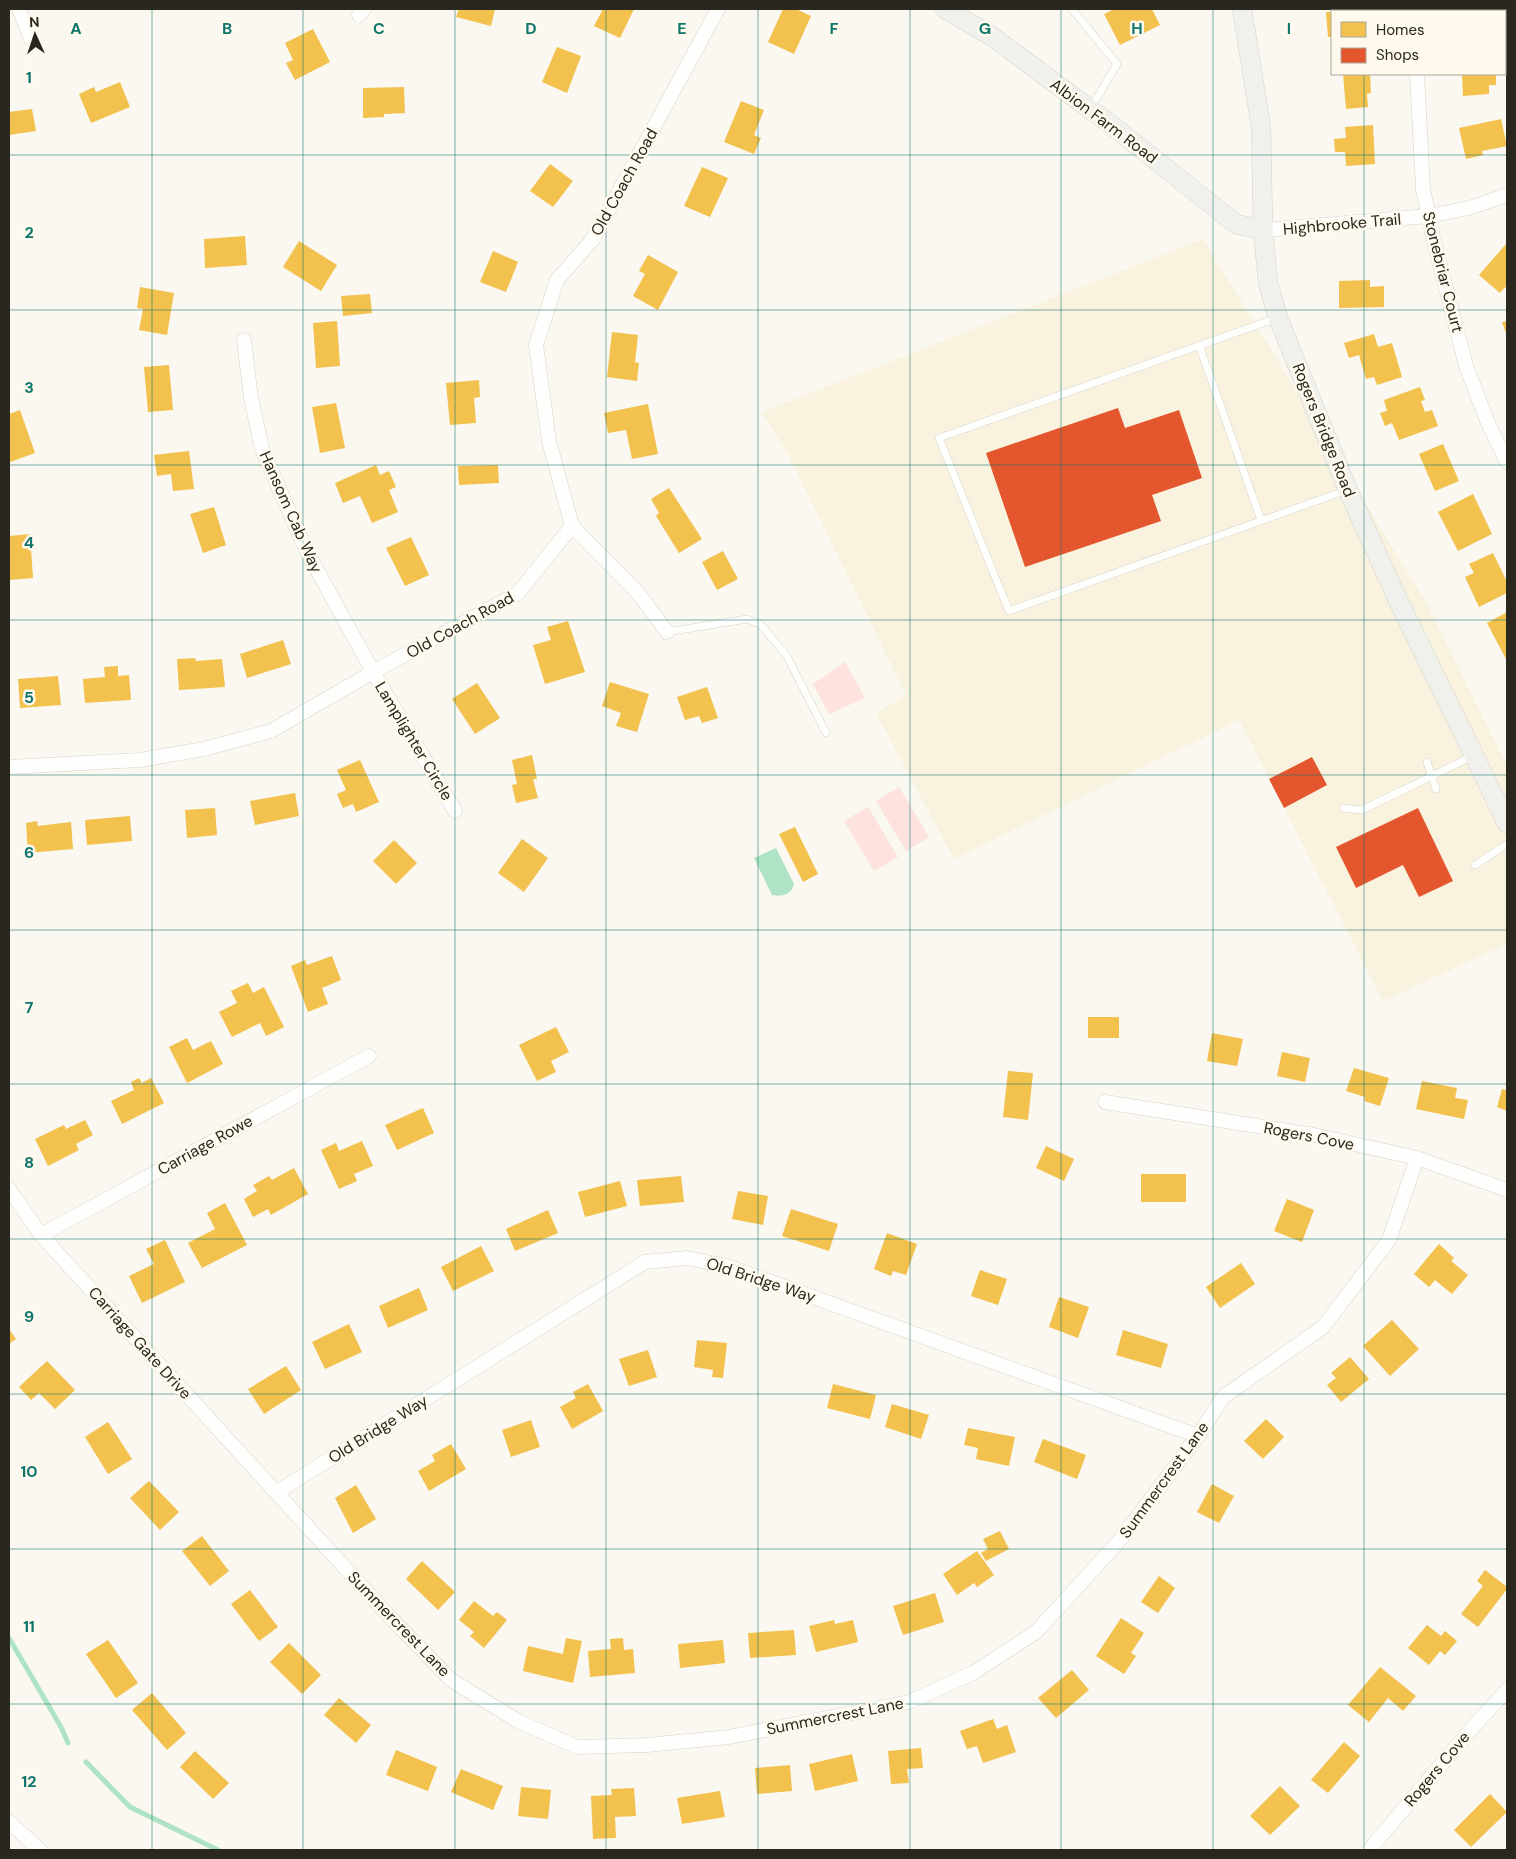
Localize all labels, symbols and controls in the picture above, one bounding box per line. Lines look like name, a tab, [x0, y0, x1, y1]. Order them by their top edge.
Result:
north arrow	[10, 10, 60, 60]
legend	[1331, 10, 1506, 75]
text: N	[29, 13, 40, 31]
text: A	[70, 18, 82, 39]
text: B	[222, 18, 232, 39]
text: C	[373, 18, 385, 39]
text: D	[525, 18, 537, 39]
text: E	[677, 18, 687, 39]
text: F	[830, 18, 839, 39]
text: G	[979, 18, 991, 39]
text: H	[1131, 18, 1143, 39]
text: I	[1287, 18, 1291, 39]
text: Homes	[1376, 20, 1425, 40]
text: Shops	[1376, 45, 1419, 65]
text: 1	[26, 67, 32, 88]
street label: Albion Farm Road	[1046, 74, 1162, 168]
street label: Old Coach Road	[586, 125, 662, 239]
street label: Highbrooke Trail	[1282, 208, 1402, 240]
street label: Stonebriar Court	[1418, 209, 1468, 335]
text: 2	[24, 222, 34, 243]
street label: Rogers Bridge Road	[1288, 360, 1360, 500]
text: 3	[24, 377, 34, 398]
street label: Hansom Cab Way	[255, 448, 327, 576]
text: 4	[24, 532, 34, 553]
street label: Old Coach Road	[403, 587, 517, 663]
street label: Lamplighter Circle	[370, 678, 458, 804]
text: 5	[24, 687, 34, 708]
text: 6	[24, 842, 34, 863]
text: 7	[25, 997, 34, 1018]
street label: Carriage Rowe	[154, 1110, 256, 1180]
street label: Rogers Cove	[1262, 1117, 1356, 1155]
text: 8	[24, 1152, 34, 1173]
street label: Old Bridge Way	[704, 1252, 818, 1308]
street label: Carriage Gate Drive	[84, 1282, 196, 1404]
text: 9	[24, 1306, 34, 1327]
street label: Old Bridge Way	[324, 1390, 432, 1468]
street label: Summercrest Lane	[1115, 1418, 1213, 1542]
text: 10	[20, 1461, 38, 1482]
street label: Summercrest Lane	[343, 1567, 455, 1681]
text: 11	[23, 1616, 35, 1637]
street label: Summercrest Lane	[765, 1692, 905, 1740]
street label: Rogers Cove	[1399, 1727, 1475, 1811]
text: 12	[21, 1771, 37, 1792]

